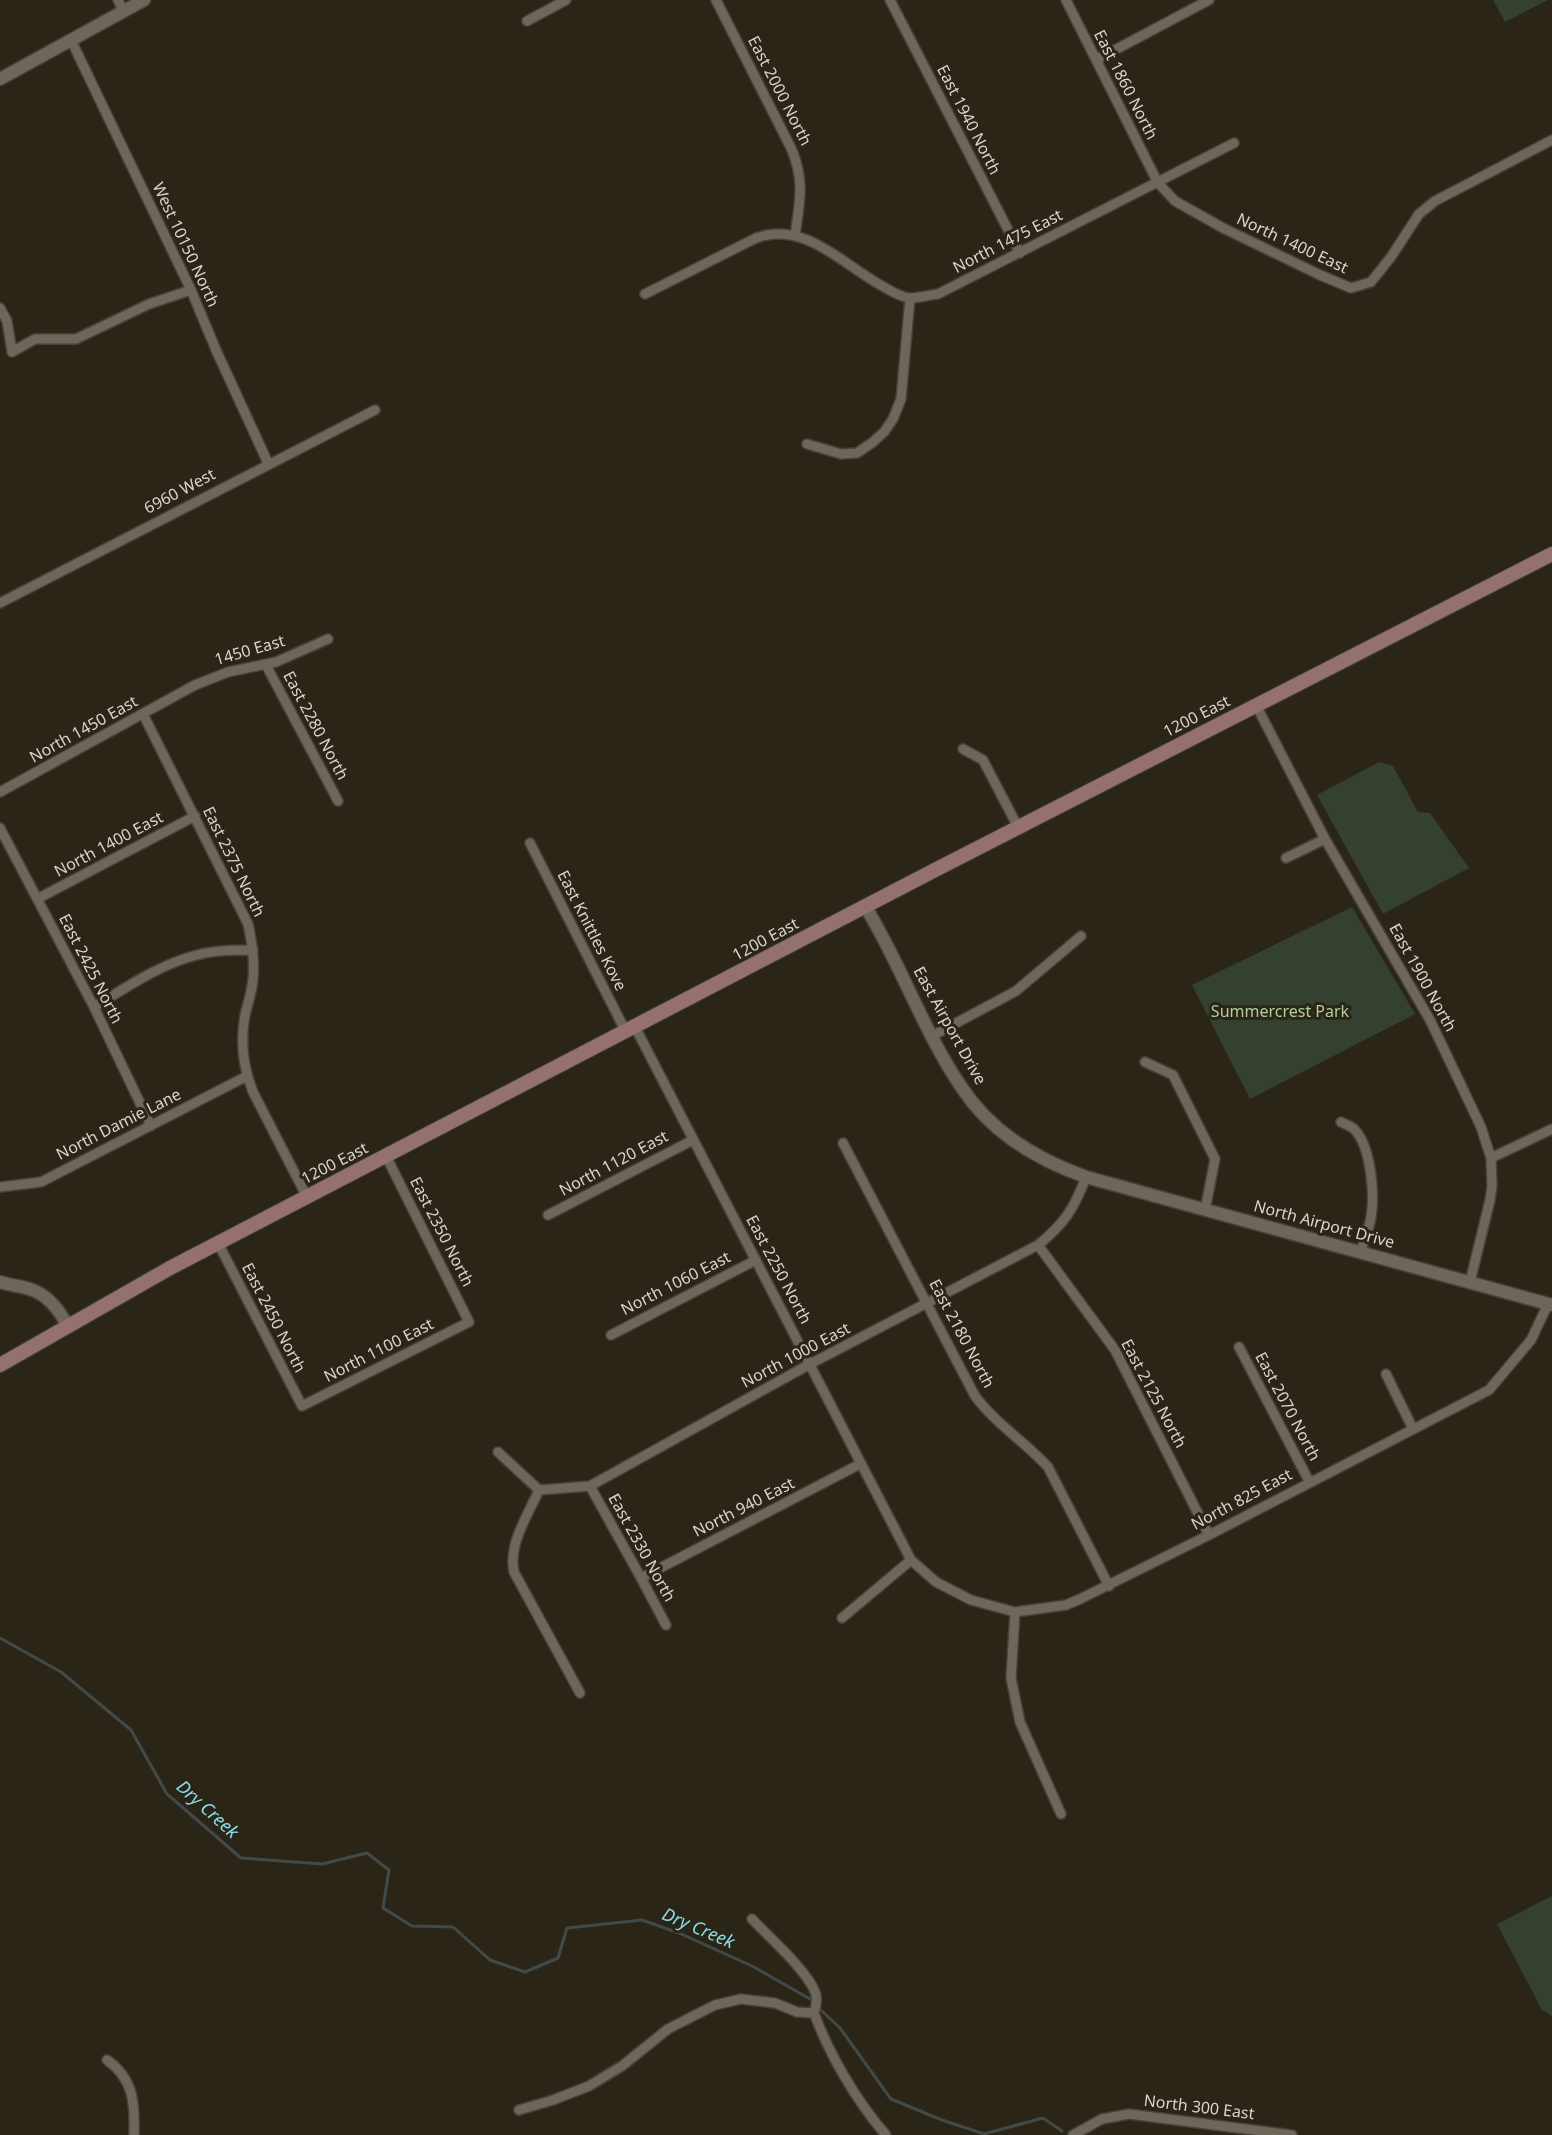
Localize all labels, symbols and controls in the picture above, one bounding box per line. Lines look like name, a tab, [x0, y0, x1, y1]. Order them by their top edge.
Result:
street label: East 1860 North	[1089, 27, 1161, 143]
street label: East 2000 North	[743, 33, 815, 149]
street label: East 1940 North	[932, 62, 1004, 178]
street label: West 10150 North	[148, 180, 222, 310]
street label: North 1475 East	[950, 206, 1066, 278]
street label: North 1400 East	[1233, 210, 1351, 278]
street label: 6960 West	[141, 465, 219, 519]
street label: 1450 East	[213, 632, 287, 670]
street label: East 2280 North	[278, 668, 352, 784]
street label: North 1450 East	[27, 692, 141, 768]
street label: 1200 East	[1161, 692, 1233, 742]
street label: East 2375 North	[198, 804, 268, 920]
street label: North 1400 East	[51, 808, 167, 882]
street label: East Knittles Kove	[552, 868, 630, 994]
street label: East 2425 North	[54, 911, 126, 1027]
street label: 1200 East	[730, 915, 802, 965]
street label: East 1900 North	[1384, 921, 1460, 1035]
street label: East Airport Drive	[909, 964, 989, 1088]
park label: Summercrest Park	[1211, 1002, 1349, 1022]
street label: North Damie Lane	[53, 1085, 185, 1165]
street label: North 1120 East	[556, 1127, 672, 1201]
street label: 1200 East	[299, 1139, 371, 1189]
street label: East 2350 North	[405, 1174, 477, 1290]
street label: North Airport Drive	[1252, 1197, 1396, 1253]
street label: East 2250 North	[741, 1212, 815, 1328]
street label: North 1060 East	[618, 1248, 734, 1320]
street label: East 2450 North	[237, 1260, 309, 1376]
street label: East 2180 North	[924, 1276, 998, 1392]
street label: North 1100 East	[321, 1315, 437, 1387]
street label: North 1000 East	[738, 1319, 854, 1393]
street label: East 2125 North	[1116, 1336, 1190, 1452]
street label: East 2070 North	[1250, 1349, 1324, 1465]
street label: North 825 East	[1188, 1465, 1296, 1535]
street label: North 940 East	[690, 1474, 798, 1542]
street label: East 2330 North	[603, 1491, 679, 1605]
water label: Dry Creek	[171, 1776, 243, 1844]
water label: Dry Creek	[659, 1904, 737, 1954]
street label: North 300 East	[1143, 2092, 1255, 2124]

